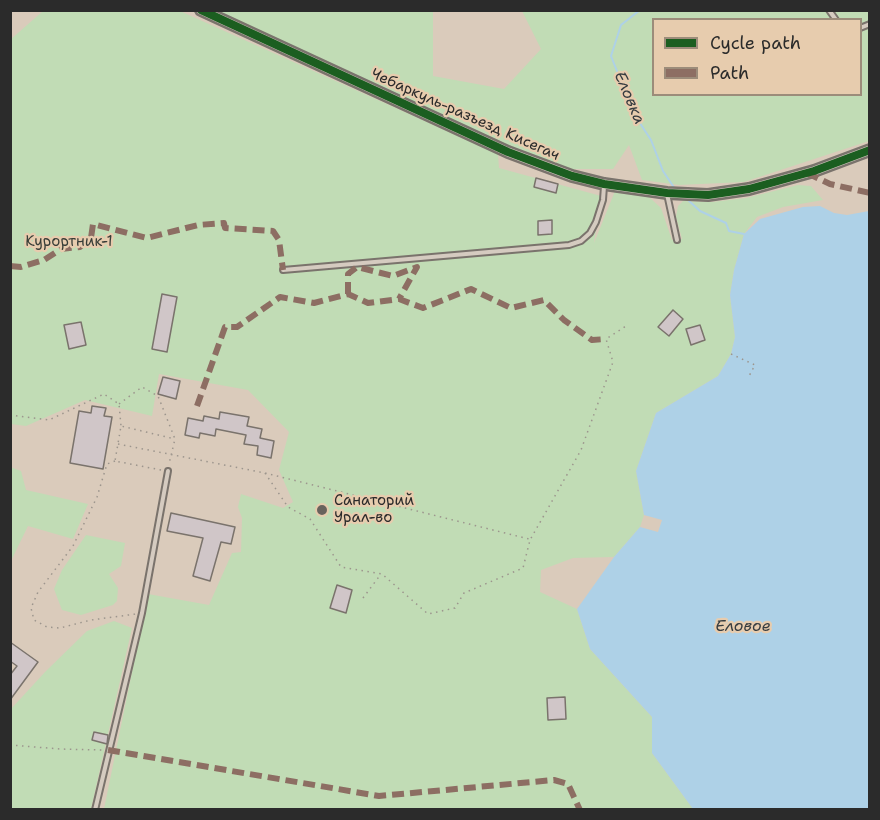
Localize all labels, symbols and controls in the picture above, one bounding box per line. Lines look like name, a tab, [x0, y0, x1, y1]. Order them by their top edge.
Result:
legend	[652, 18, 862, 96]
text: Cycle path	[710, 31, 801, 55]
text: Path	[710, 61, 749, 85]
street label: Чебаркуль-разъезд Кисегач	[368, 65, 562, 165]
water label: Еловка	[609, 69, 649, 127]
park label: Курортник-1	[25, 233, 113, 251]
place label: Санаторий Урал-во	[334, 492, 414, 527]
marker: Санаторий Урал-во	[315, 503, 329, 517]
water label: Еловое	[715, 617, 771, 637]

